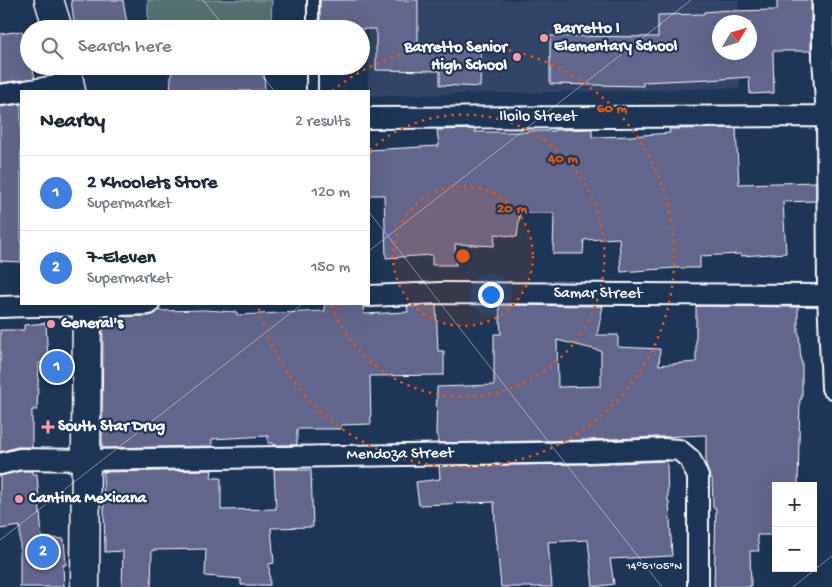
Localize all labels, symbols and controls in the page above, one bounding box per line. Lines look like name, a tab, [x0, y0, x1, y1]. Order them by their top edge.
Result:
north arrow	[712, 15, 757, 60]
search box	[20, 20, 370, 75]
place label: Barretto I Elementary School	[553, 20, 678, 57]
marker: Barretto I Elementary School	[538, 32, 550, 44]
icon: search	[38, 34, 66, 62]
text: Search here	[78, 36, 172, 59]
place label: Barretto Senior High School	[403, 39, 509, 76]
marker: Barretto Senior High School	[511, 51, 523, 63]
text: 60 m	[597, 100, 628, 118]
street label: Iloilo Street	[499, 108, 578, 127]
text: Nearby	[40, 110, 105, 135]
text: 2 results	[295, 113, 350, 132]
text: 40 m	[547, 150, 578, 168]
text: 2 Khoolets Store	[87, 172, 217, 195]
text: 1	[53, 184, 59, 203]
text: 120 m	[311, 184, 350, 203]
text: Supermarket	[87, 195, 172, 214]
text: 20 m	[497, 200, 527, 218]
text: 7-Eleven	[87, 247, 156, 270]
centre of rings	[454, 247, 472, 265]
text: 2	[52, 259, 60, 278]
text: 150 m	[311, 259, 350, 278]
text: Supermarket	[87, 270, 172, 289]
your location	[478, 282, 504, 308]
street label: Samar Street	[554, 285, 644, 304]
place label: General's	[61, 315, 124, 334]
marker: General's	[45, 318, 57, 330]
pin: 1	[41, 348, 73, 386]
place label: South Star Drug	[58, 418, 165, 437]
marker: South Star Drug	[42, 421, 54, 433]
street label: Mendoza Street	[346, 445, 455, 465]
map controls	[772, 482, 817, 572]
button: +	[772, 482, 817, 527]
place label: Cantina Mexicana	[28, 490, 148, 509]
marker: Cantina Mexicana	[13, 493, 25, 505]
button: −	[772, 527, 817, 572]
pin: 2	[27, 533, 59, 571]
text: 14°51'05"N	[625, 560, 682, 574]

